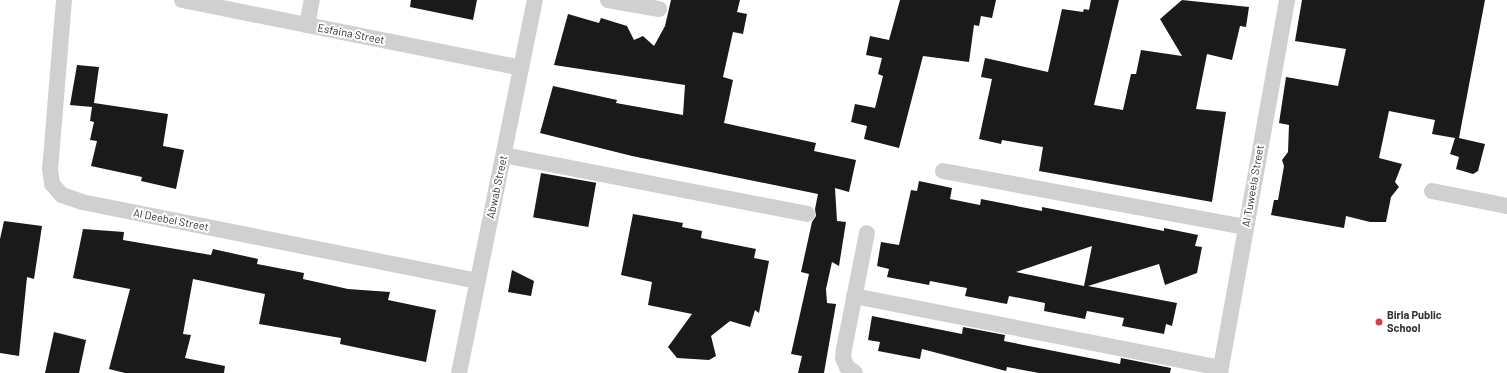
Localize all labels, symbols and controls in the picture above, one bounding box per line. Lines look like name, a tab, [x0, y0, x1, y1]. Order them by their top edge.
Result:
street label: Esfaina Street	[316, 21, 386, 47]
street label: Al Tuweela Street	[1239, 144, 1267, 228]
street label: Abwab Street	[484, 154, 510, 220]
street label: Al Deebel Street	[132, 206, 210, 234]
place label: Birla Public School	[1387, 309, 1442, 335]
marker: Birla Public School	[1374, 317, 1384, 327]

